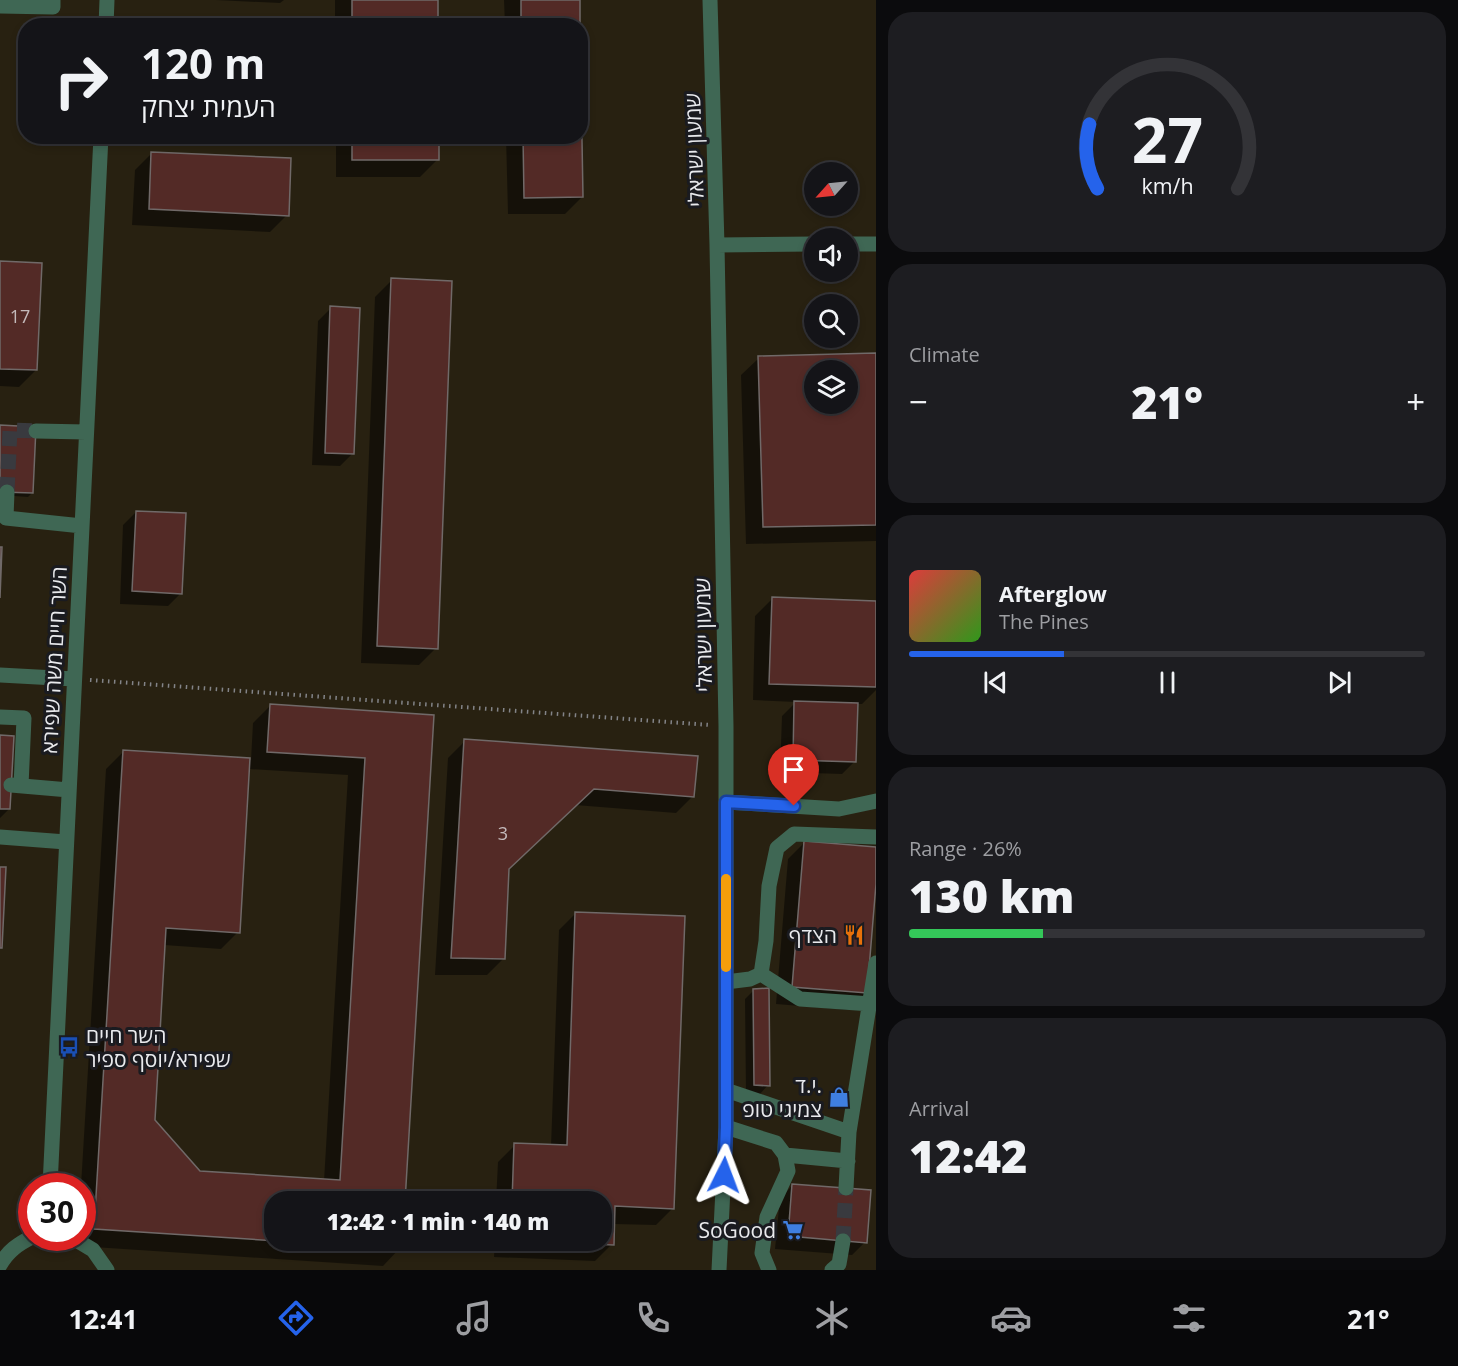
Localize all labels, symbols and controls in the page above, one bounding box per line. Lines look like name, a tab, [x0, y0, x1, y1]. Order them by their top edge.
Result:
text: 120 m	[141, 34, 265, 91]
icon: right	[42, 42, 120, 120]
text: העמית יצחק	[141, 88, 276, 125]
street label: שמעון ישראלי	[678, 92, 710, 208]
text: 27	[1131, 96, 1203, 181]
north arrow	[804, 162, 858, 216]
map controls	[804, 162, 858, 414]
text: km/h	[1141, 171, 1193, 200]
button: sound	[804, 228, 858, 282]
button: search	[804, 294, 858, 348]
house number: 17	[10, 304, 30, 328]
text: Climate	[909, 341, 980, 368]
button: layers	[804, 360, 858, 414]
text: 21°	[1131, 371, 1203, 432]
text: −	[909, 379, 928, 424]
text: +	[1406, 379, 1425, 424]
street label: השר חיים משה שפירא	[35, 566, 73, 754]
street label: שמעון ישראלי	[688, 578, 718, 692]
text: Afterglow	[999, 578, 1107, 608]
text: The Pines	[999, 608, 1089, 635]
icon: previous	[979, 666, 1012, 699]
icon: pause	[1151, 666, 1184, 699]
icon: next	[1323, 666, 1356, 699]
pin	[768, 744, 819, 806]
icon: arrive	[777, 753, 810, 786]
house number: 3	[498, 821, 508, 845]
text: Range · 26%	[909, 835, 1022, 862]
text: 130 km	[909, 865, 1074, 926]
place label: הצדף	[789, 921, 837, 949]
restaurant icon: הצדף	[842, 923, 866, 947]
place label: השר חיים שפירא/יוסף ספיר	[86, 1021, 231, 1073]
bus stop icon: השר חיים שפירא/יוסף ספיר	[57, 1035, 81, 1059]
place label: י.ד. צמיגי טופ	[742, 1071, 822, 1123]
shop icon: י.ד. צמיגי טופ	[827, 1085, 851, 1109]
text: Arrival	[909, 1095, 969, 1122]
text: 12:42	[909, 1125, 1027, 1186]
position arrow	[692, 1143, 756, 1207]
speed limit sign: 30	[18, 1173, 96, 1251]
text: 12:42 · 1 min · 140 m	[327, 1206, 549, 1236]
place label: SoGood	[698, 1216, 776, 1244]
supermarket icon: SoGood	[781, 1218, 805, 1242]
icon: directions	[275, 1297, 317, 1339]
icon: music	[453, 1297, 495, 1339]
icon: phone	[632, 1297, 674, 1339]
icon: climate	[811, 1297, 853, 1339]
icon: car	[990, 1297, 1032, 1339]
icon: filters	[1168, 1297, 1210, 1339]
text: 12:41	[68, 1300, 138, 1337]
text: 21°	[1347, 1300, 1390, 1337]

